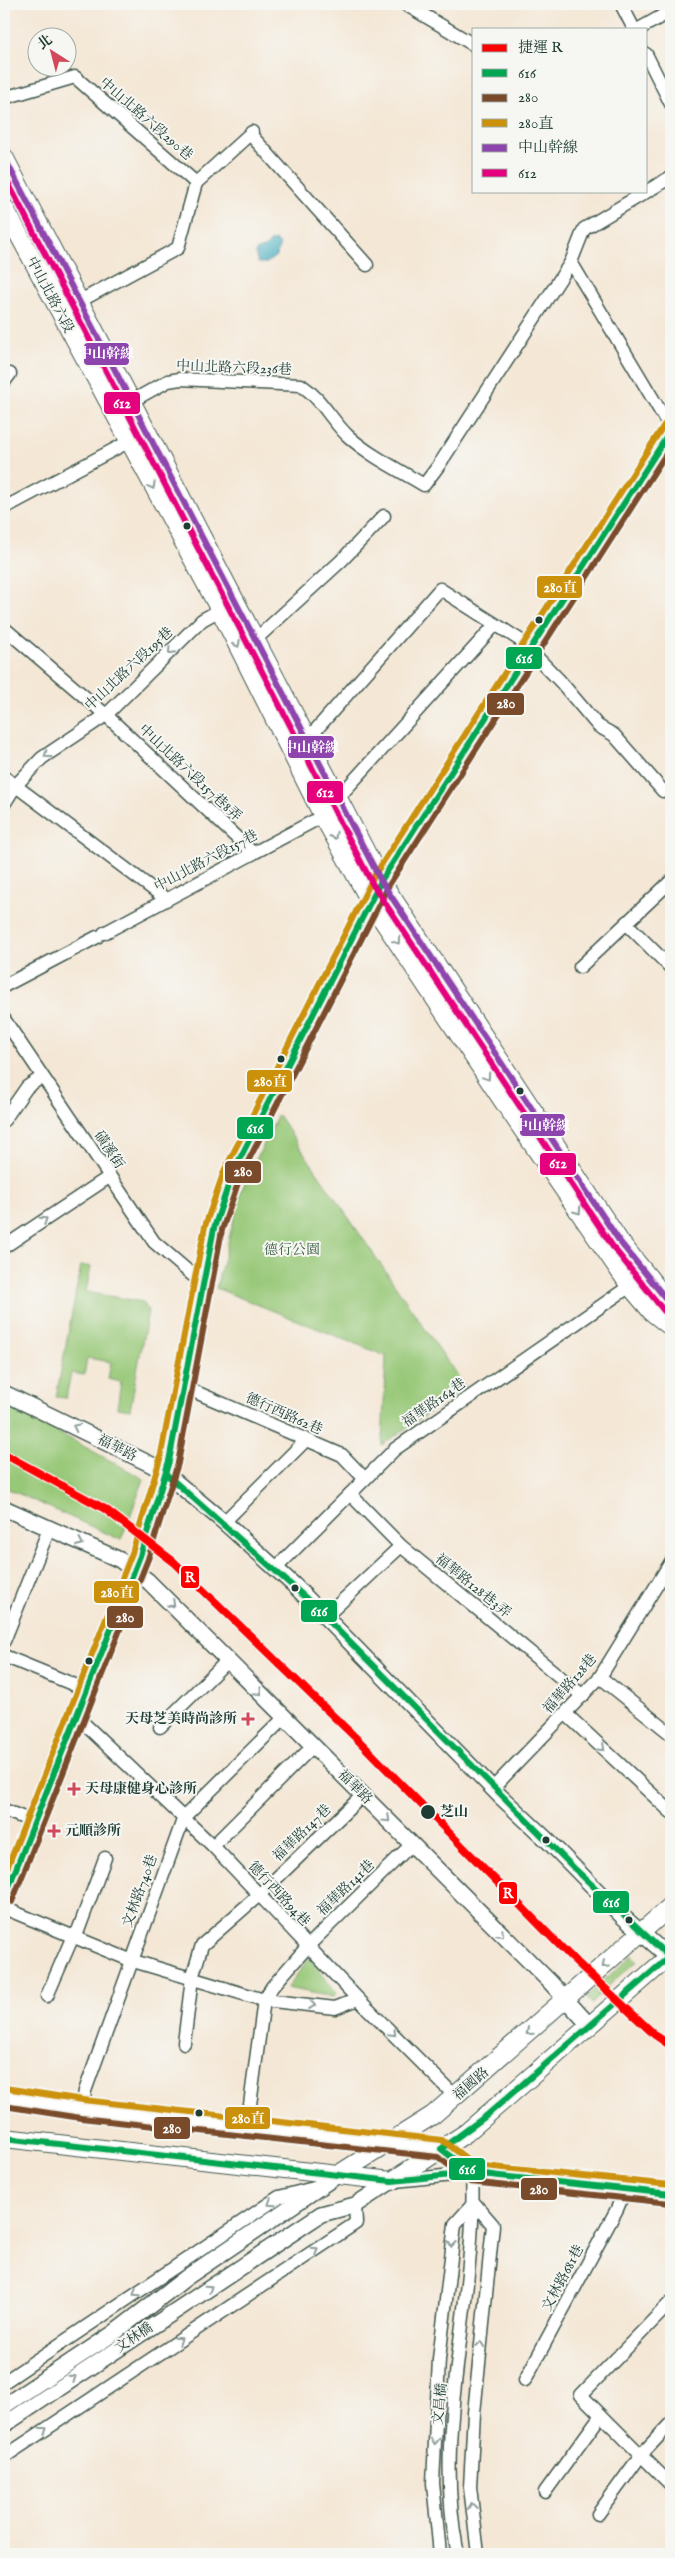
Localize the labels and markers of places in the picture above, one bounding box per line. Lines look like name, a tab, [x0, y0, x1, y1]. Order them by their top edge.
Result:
unlabelled marker	[182, 521, 192, 531]
unlabelled marker	[534, 615, 544, 625]
unlabelled marker	[276, 1054, 286, 1064]
unlabelled marker	[515, 1086, 525, 1096]
unlabelled marker	[290, 1583, 300, 1593]
unlabelled marker	[84, 1656, 94, 1666]
place label: 天母芝美時尚診所	[125, 1710, 237, 1728]
marker: 天母芝美時尚診所	[241, 1712, 255, 1726]
place label: 天母康健身心診所	[85, 1780, 197, 1798]
marker: 天母康健身心診所	[67, 1782, 81, 1796]
marker: 芝山	[419, 1803, 437, 1821]
place label: 芝山	[440, 1803, 468, 1821]
place label: 元順診所	[65, 1822, 121, 1840]
marker: 元順診所	[47, 1824, 61, 1838]
unlabelled marker	[541, 1835, 551, 1845]
unlabelled marker	[624, 1915, 634, 1925]
unlabelled marker	[194, 2108, 204, 2118]

